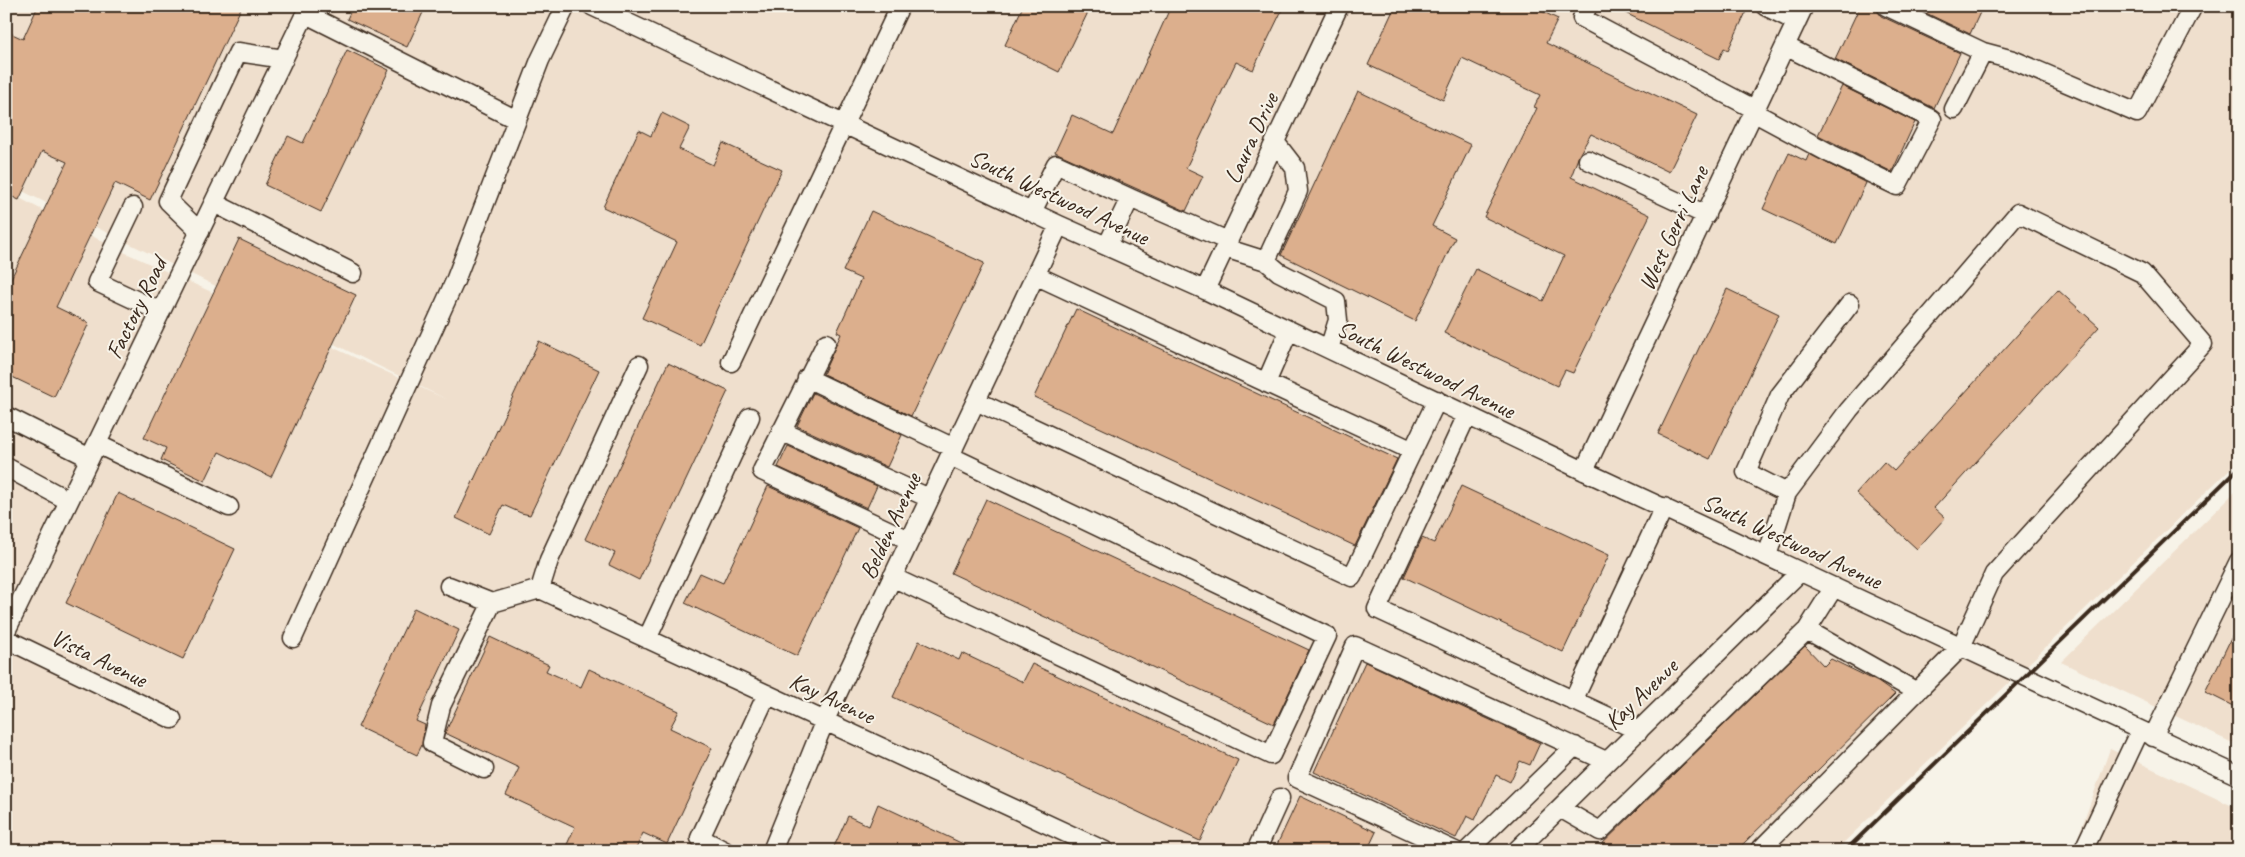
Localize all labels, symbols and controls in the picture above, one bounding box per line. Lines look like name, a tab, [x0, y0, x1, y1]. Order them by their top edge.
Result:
street label: Laura Drive	[1217, 86, 1286, 188]
street label: South Westwood Avenue	[965, 142, 1155, 253]
street label: West Gerri Lane	[1631, 159, 1716, 295]
street label: Factory Road	[99, 249, 175, 364]
street label: South Westwood Avenue	[1332, 313, 1522, 426]
street label: Belden Avenue	[852, 466, 929, 584]
street label: South Westwood Avenue	[1698, 486, 1888, 597]
street label: Vista Avenue	[46, 622, 154, 695]
street label: Kay Avenue	[1598, 650, 1685, 736]
street label: Kay Avenue	[785, 665, 881, 732]

